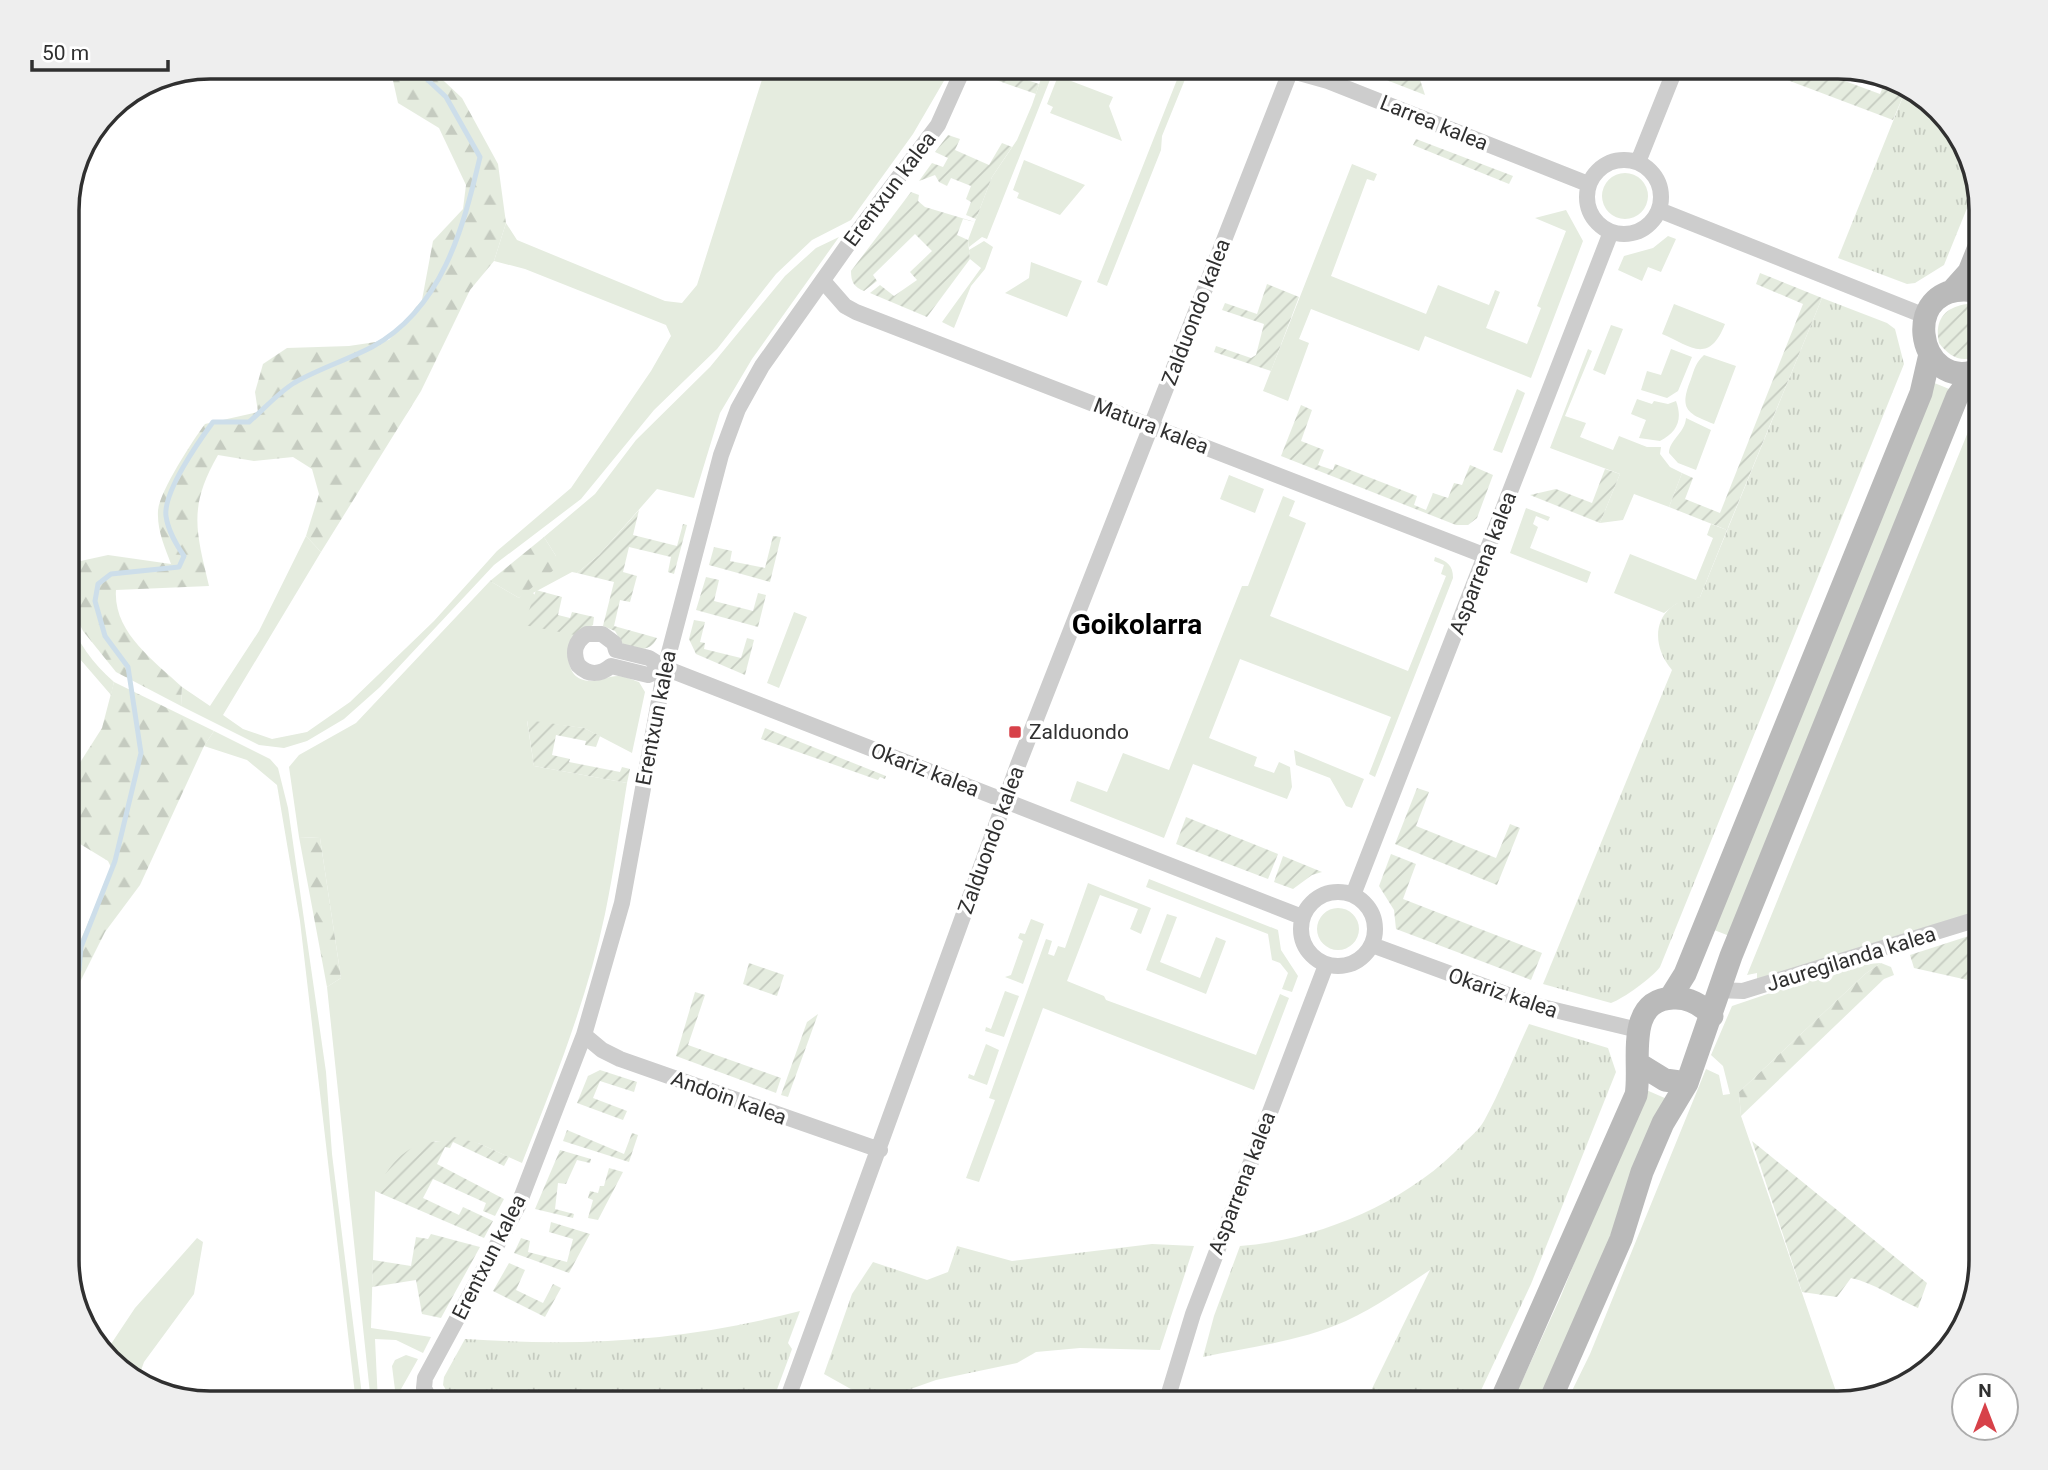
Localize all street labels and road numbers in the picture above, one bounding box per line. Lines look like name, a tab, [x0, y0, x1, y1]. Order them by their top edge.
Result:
street label: Larrea kalea	[1377, 90, 1491, 156]
street label: Erentxun kalea	[839, 127, 941, 251]
street label: Zalduondo kalea	[1157, 235, 1235, 389]
street label: Matura kalea	[1090, 393, 1212, 459]
street label: Asparrena kalea	[1445, 488, 1521, 638]
street label: Erentxun kalea	[631, 648, 681, 788]
street label: Okariz kalea	[867, 738, 983, 802]
street label: Zalduondo kalea	[953, 763, 1029, 917]
street label: Jauregilanda kalea	[1763, 922, 1939, 996]
street label: Okariz kalea	[1445, 963, 1561, 1023]
street label: Andoin kalea	[668, 1066, 790, 1130]
street label: Asparrena kalea	[1204, 1108, 1280, 1258]
street label: Erentxun kalea	[447, 1191, 531, 1323]

